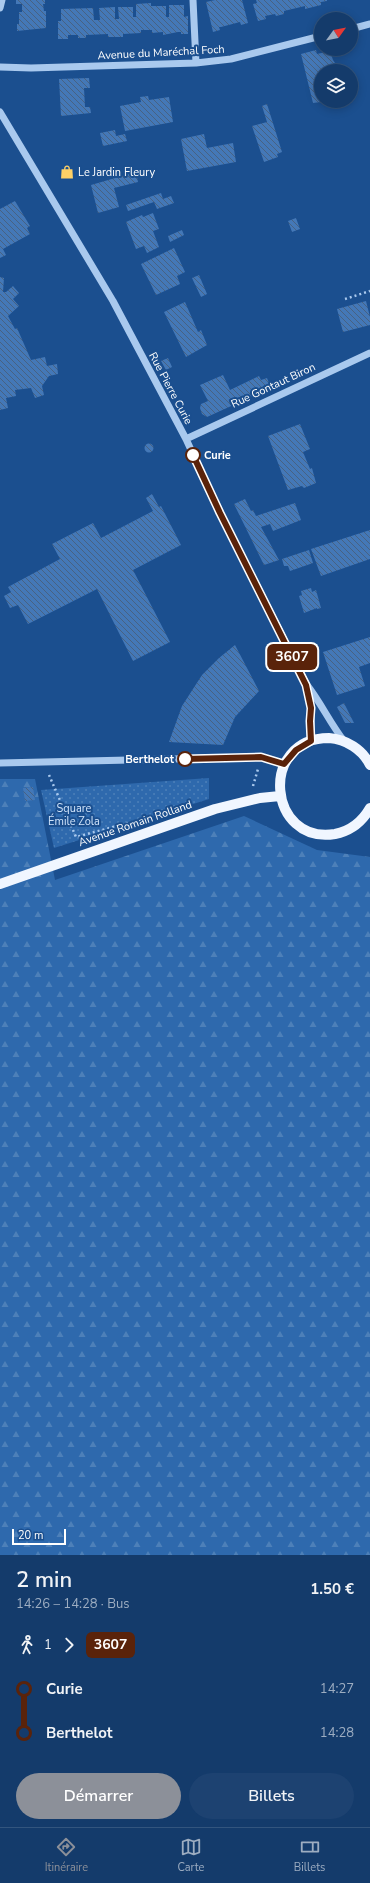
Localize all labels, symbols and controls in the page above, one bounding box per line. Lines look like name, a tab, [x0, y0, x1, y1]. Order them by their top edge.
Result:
north arrow	[314, 12, 358, 56]
map controls	[314, 12, 358, 108]
street label: Avenue du Maréchal Foch	[97, 42, 225, 63]
button: layers	[314, 64, 358, 108]
shop icon: Le Jardin Fleury	[59, 164, 75, 180]
place label: Le Jardin Fleury	[78, 165, 155, 180]
street label: Rue Pierre Curie	[145, 349, 196, 427]
street label: Rue Gontaut Biron	[229, 359, 318, 412]
marker: Curie	[185, 447, 201, 463]
place label: Curie	[204, 448, 231, 463]
line badge: 3607	[264, 644, 320, 670]
text: 3607	[275, 647, 309, 666]
marker: Berthelot	[177, 751, 193, 767]
place label: Berthelot	[125, 752, 175, 767]
street label: Avenue Romain Rolland	[77, 797, 194, 850]
park label: Square Émile Zola	[48, 801, 100, 829]
scale bar	[12, 1527, 66, 1546]
text: 20 m	[18, 1528, 43, 1543]
text: 2 min	[16, 1565, 72, 1595]
text: 1.50 €	[310, 1579, 354, 1599]
text: 14:26 – 14:28 · Bus	[16, 1595, 130, 1613]
icon: walk	[16, 1634, 38, 1656]
icon: forward	[58, 1634, 80, 1656]
text: 3607	[94, 1635, 127, 1654]
text: 1	[44, 1636, 52, 1654]
text: Curie	[46, 1679, 83, 1699]
text: 14:27	[320, 1680, 354, 1698]
text: Berthelot	[46, 1723, 112, 1743]
text: 14:28	[320, 1724, 354, 1742]
button: Démarrer	[16, 1773, 181, 1819]
button: Billets	[189, 1773, 354, 1819]
tab: Itinéraire	[45, 1836, 88, 1875]
tab: Carte	[177, 1836, 204, 1875]
tab: Billets	[294, 1836, 325, 1875]

